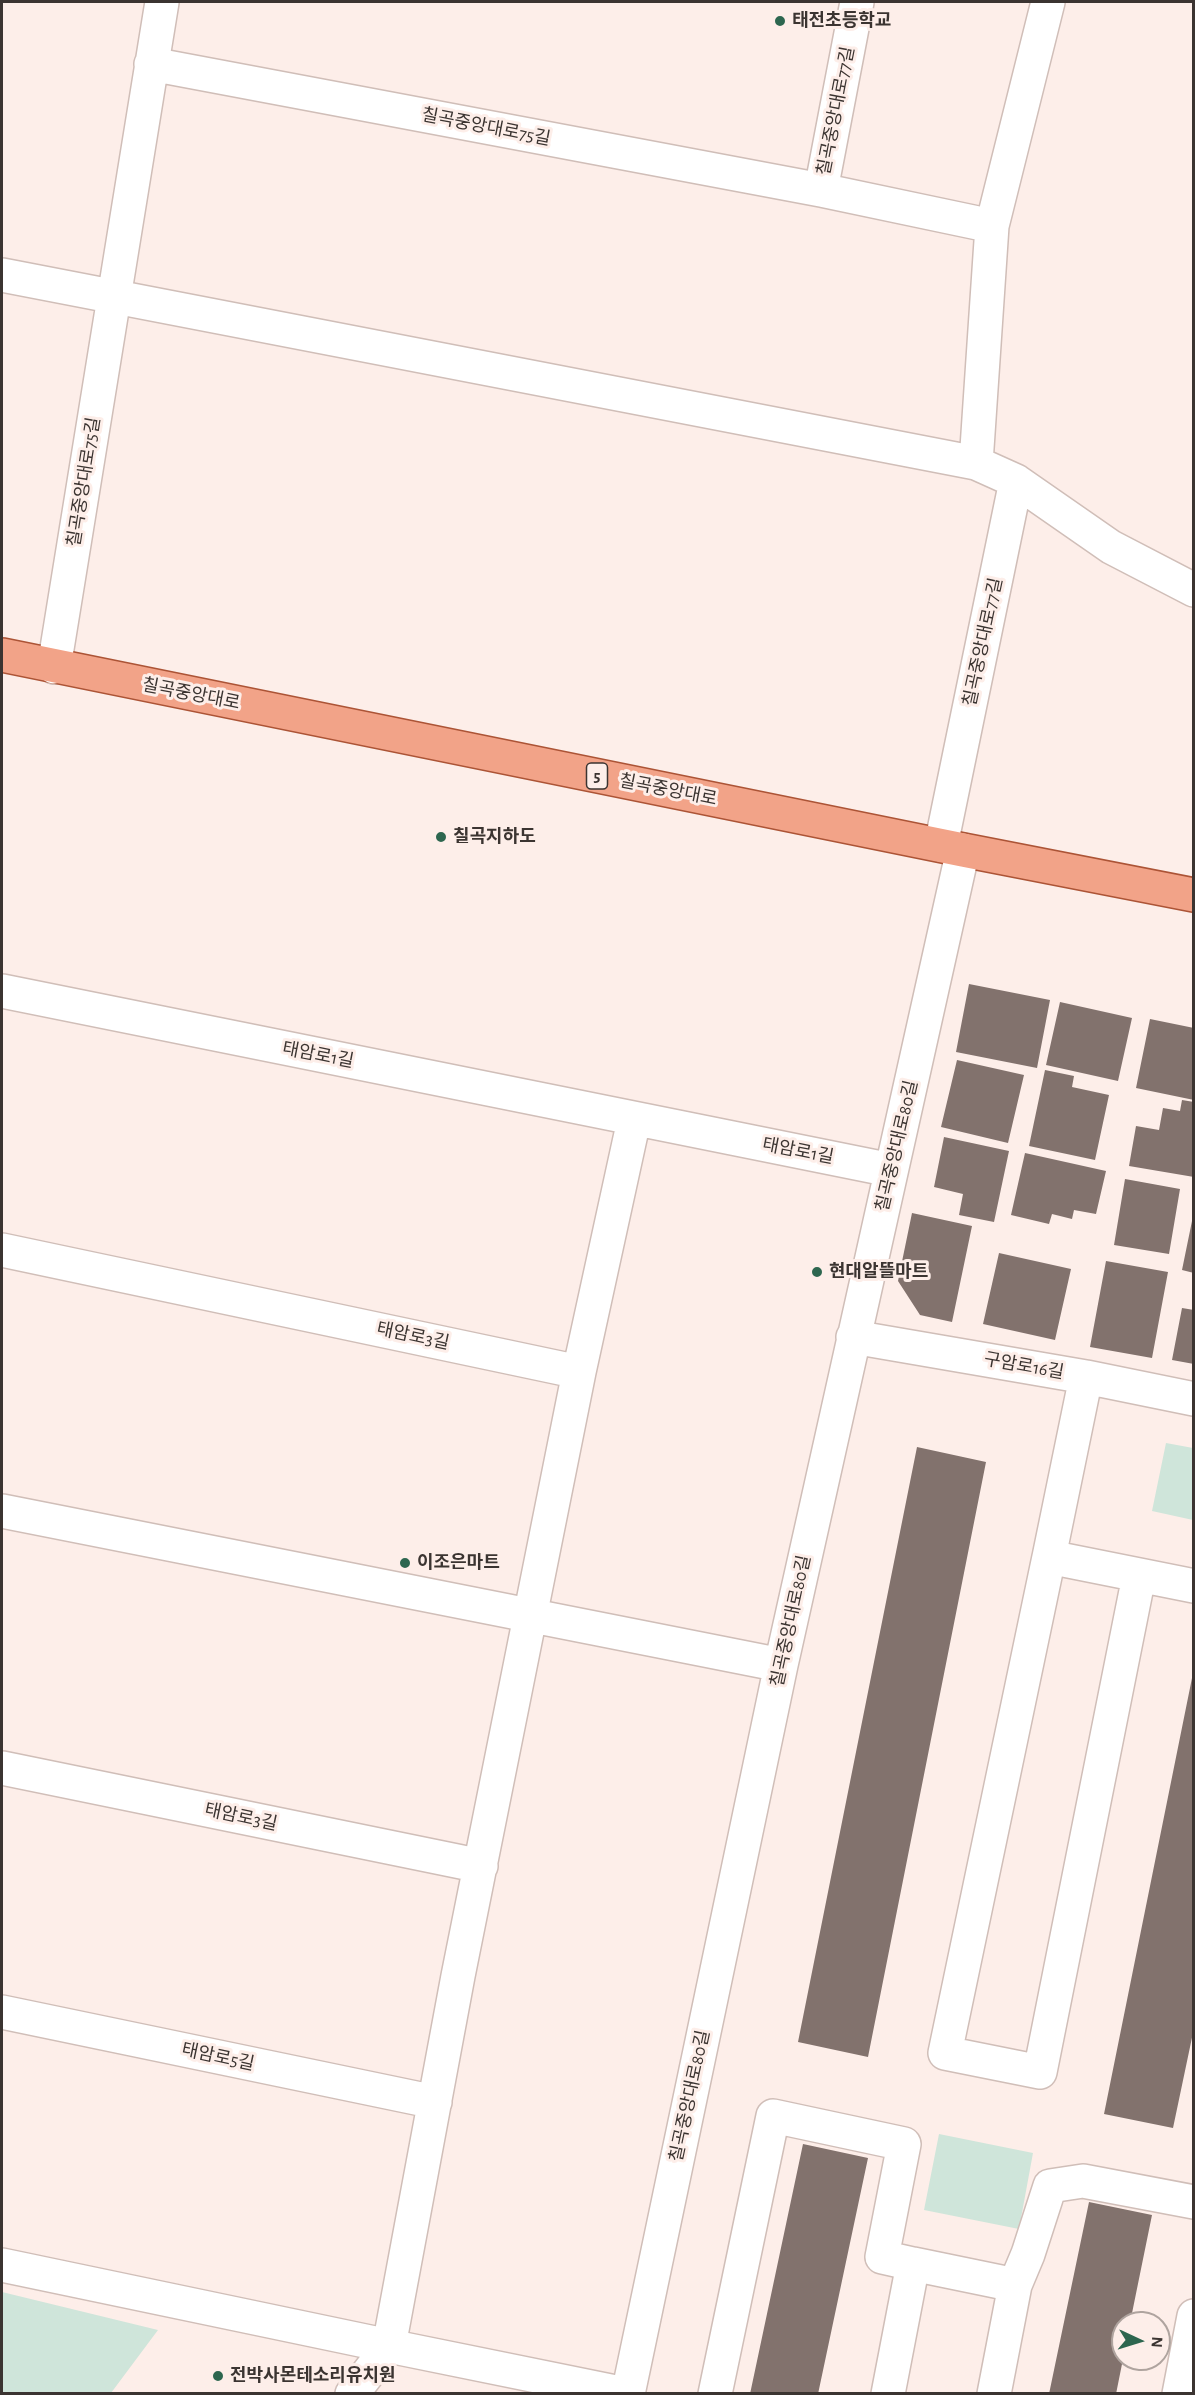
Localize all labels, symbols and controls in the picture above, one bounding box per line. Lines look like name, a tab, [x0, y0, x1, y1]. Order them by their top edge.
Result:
place label: 태전초등학교	[792, 10, 891, 32]
marker: 태전초등학교	[773, 14, 787, 28]
street label: 칠곡중앙대로77길	[813, 45, 859, 177]
street label: 칠곡중앙대로75길	[420, 104, 552, 150]
street label: 칠곡중앙대로75길	[63, 416, 105, 548]
street label: 칠곡중앙대로77길	[959, 576, 1007, 708]
street label: 칠곡중앙대로	[140, 674, 242, 714]
road number: 5	[586, 763, 608, 789]
street label: 칠곡중앙대로	[617, 770, 719, 810]
place label: 칠곡지하도	[453, 826, 536, 848]
marker: 칠곡지하도	[434, 830, 448, 844]
street label: 태암로1길	[280, 1037, 356, 1073]
street label: 칠곡중앙대로80길	[871, 1078, 923, 1214]
street label: 태암로1길	[760, 1133, 836, 1169]
place label: 현대알뜰마트	[829, 1261, 928, 1283]
marker: 현대알뜰마트	[810, 1265, 824, 1279]
street label: 태암로3길	[375, 1318, 451, 1354]
street label: 구암로16길	[982, 1348, 1066, 1384]
place label: 이조은마트	[417, 1552, 500, 1574]
street label: 칠곡중앙대로80길	[767, 1553, 815, 1689]
marker: 이조은마트	[398, 1556, 412, 1570]
street label: 태암로3길	[203, 1799, 279, 1835]
street label: 칠곡중앙대로80길	[666, 2028, 714, 2164]
street label: 태암로5길	[180, 2039, 256, 2075]
north arrow	[1111, 2311, 1171, 2371]
text: N	[1149, 2336, 1165, 2348]
place label: 전박사몬테소리유치원	[230, 2365, 396, 2387]
marker: 전박사몬테소리유치원	[211, 2369, 225, 2383]

